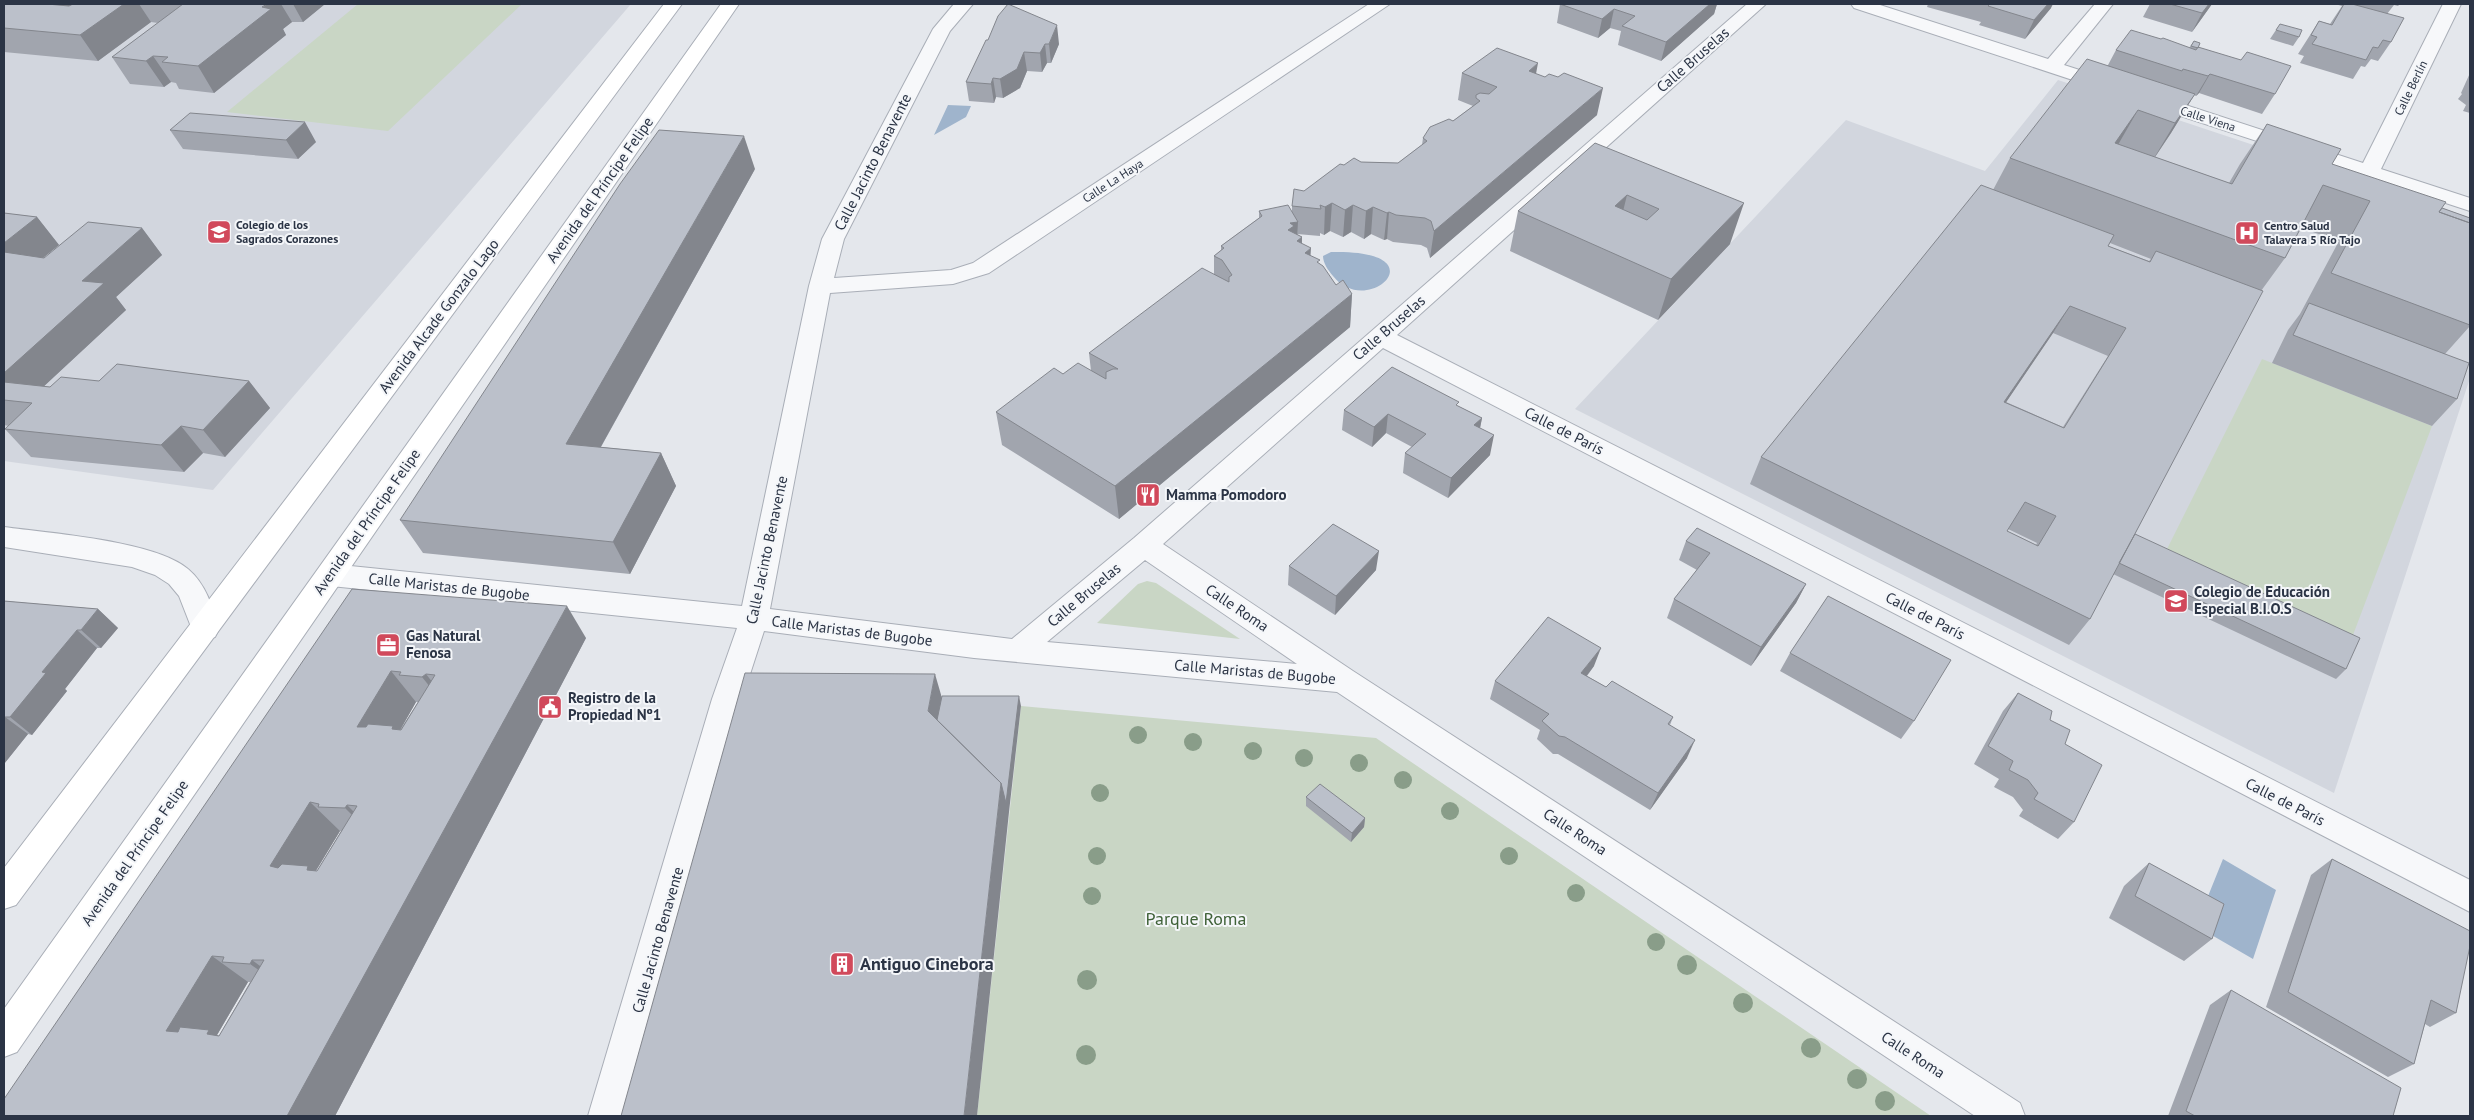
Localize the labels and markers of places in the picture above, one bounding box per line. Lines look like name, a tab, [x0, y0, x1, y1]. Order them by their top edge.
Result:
place label: Colegio de los Sagrados Corazones	[236, 217, 338, 246]
place label: Centro Salud Talavera 5 Río Tajo	[2264, 218, 2361, 247]
school or university icon: Colegio de los Sagrados Corazones	[206, 219, 232, 245]
hospital icon: Centro Salud Talavera 5 Río Tajo	[2234, 220, 2260, 246]
restaurant icon: Mamma Pomodoro	[1135, 482, 1161, 508]
place label: Mamma Pomodoro	[1166, 485, 1287, 504]
place label: Colegio de Educación Especial B.I.O.S	[2194, 582, 2330, 618]
school or university icon: Colegio de Educación Especial B.I.O.S	[2163, 588, 2189, 614]
place label: Gas Natural Fenosa	[406, 626, 481, 662]
office icon: Gas Natural Fenosa	[375, 632, 401, 658]
place label: Registro de la Propiedad Nº1	[568, 688, 661, 724]
public building icon: Registro de la Propiedad Nº1	[537, 694, 563, 720]
building icon: Antiguo Cinebora	[829, 951, 855, 977]
place label: Antiguo Cinebora	[860, 952, 994, 975]

